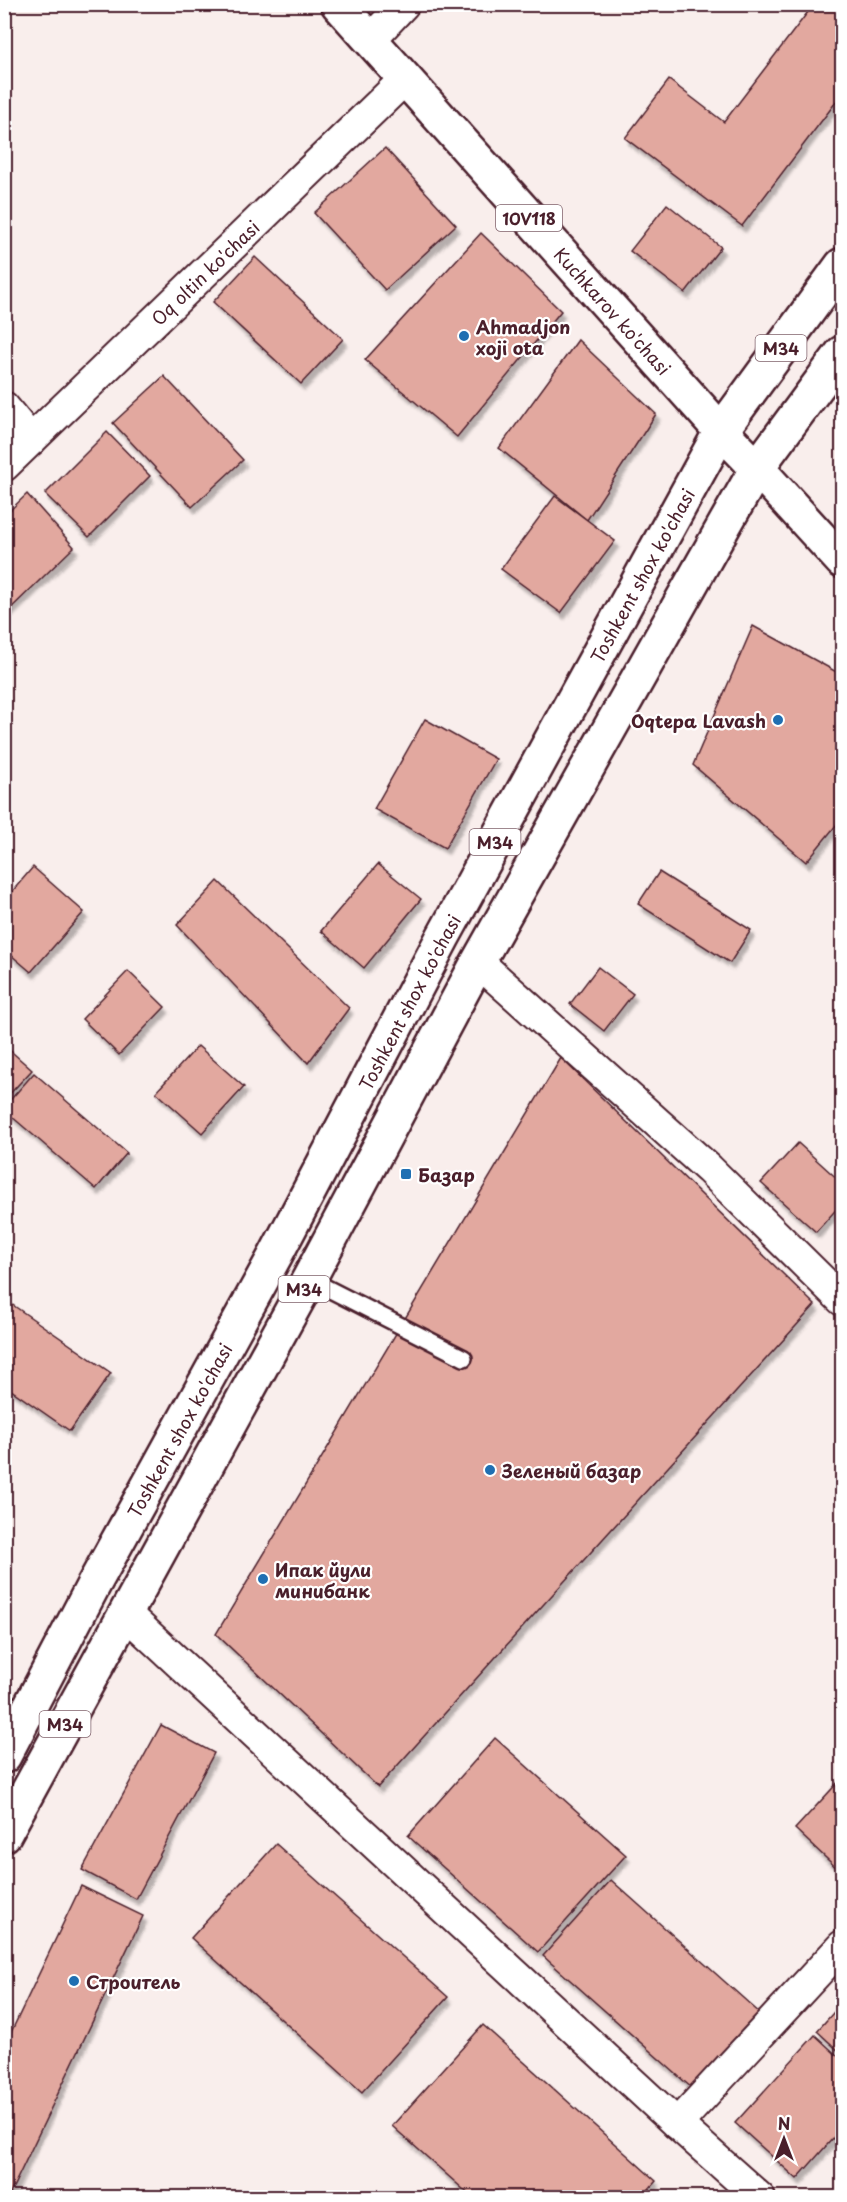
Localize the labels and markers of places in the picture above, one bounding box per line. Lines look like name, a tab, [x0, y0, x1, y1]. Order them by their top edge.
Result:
place label: Ahmadjon xoji ota	[476, 313, 570, 361]
marker: Ahmadjon xoji ota	[457, 329, 471, 343]
place label: Oqtepa Lavash	[631, 707, 766, 734]
marker: Oqtepa Lavash	[771, 713, 785, 727]
place label: Базар	[418, 1161, 475, 1188]
marker: Базар	[399, 1167, 413, 1181]
place label: Зеленый базар	[501, 1457, 641, 1484]
marker: Зеленый базар	[483, 1463, 497, 1477]
place label: Ипак йули минибанк	[275, 1556, 371, 1604]
marker: Ипак йули минибанк	[256, 1572, 270, 1586]
place label: Строитель	[86, 1968, 181, 1995]
marker: Строитель	[67, 1974, 81, 1988]

